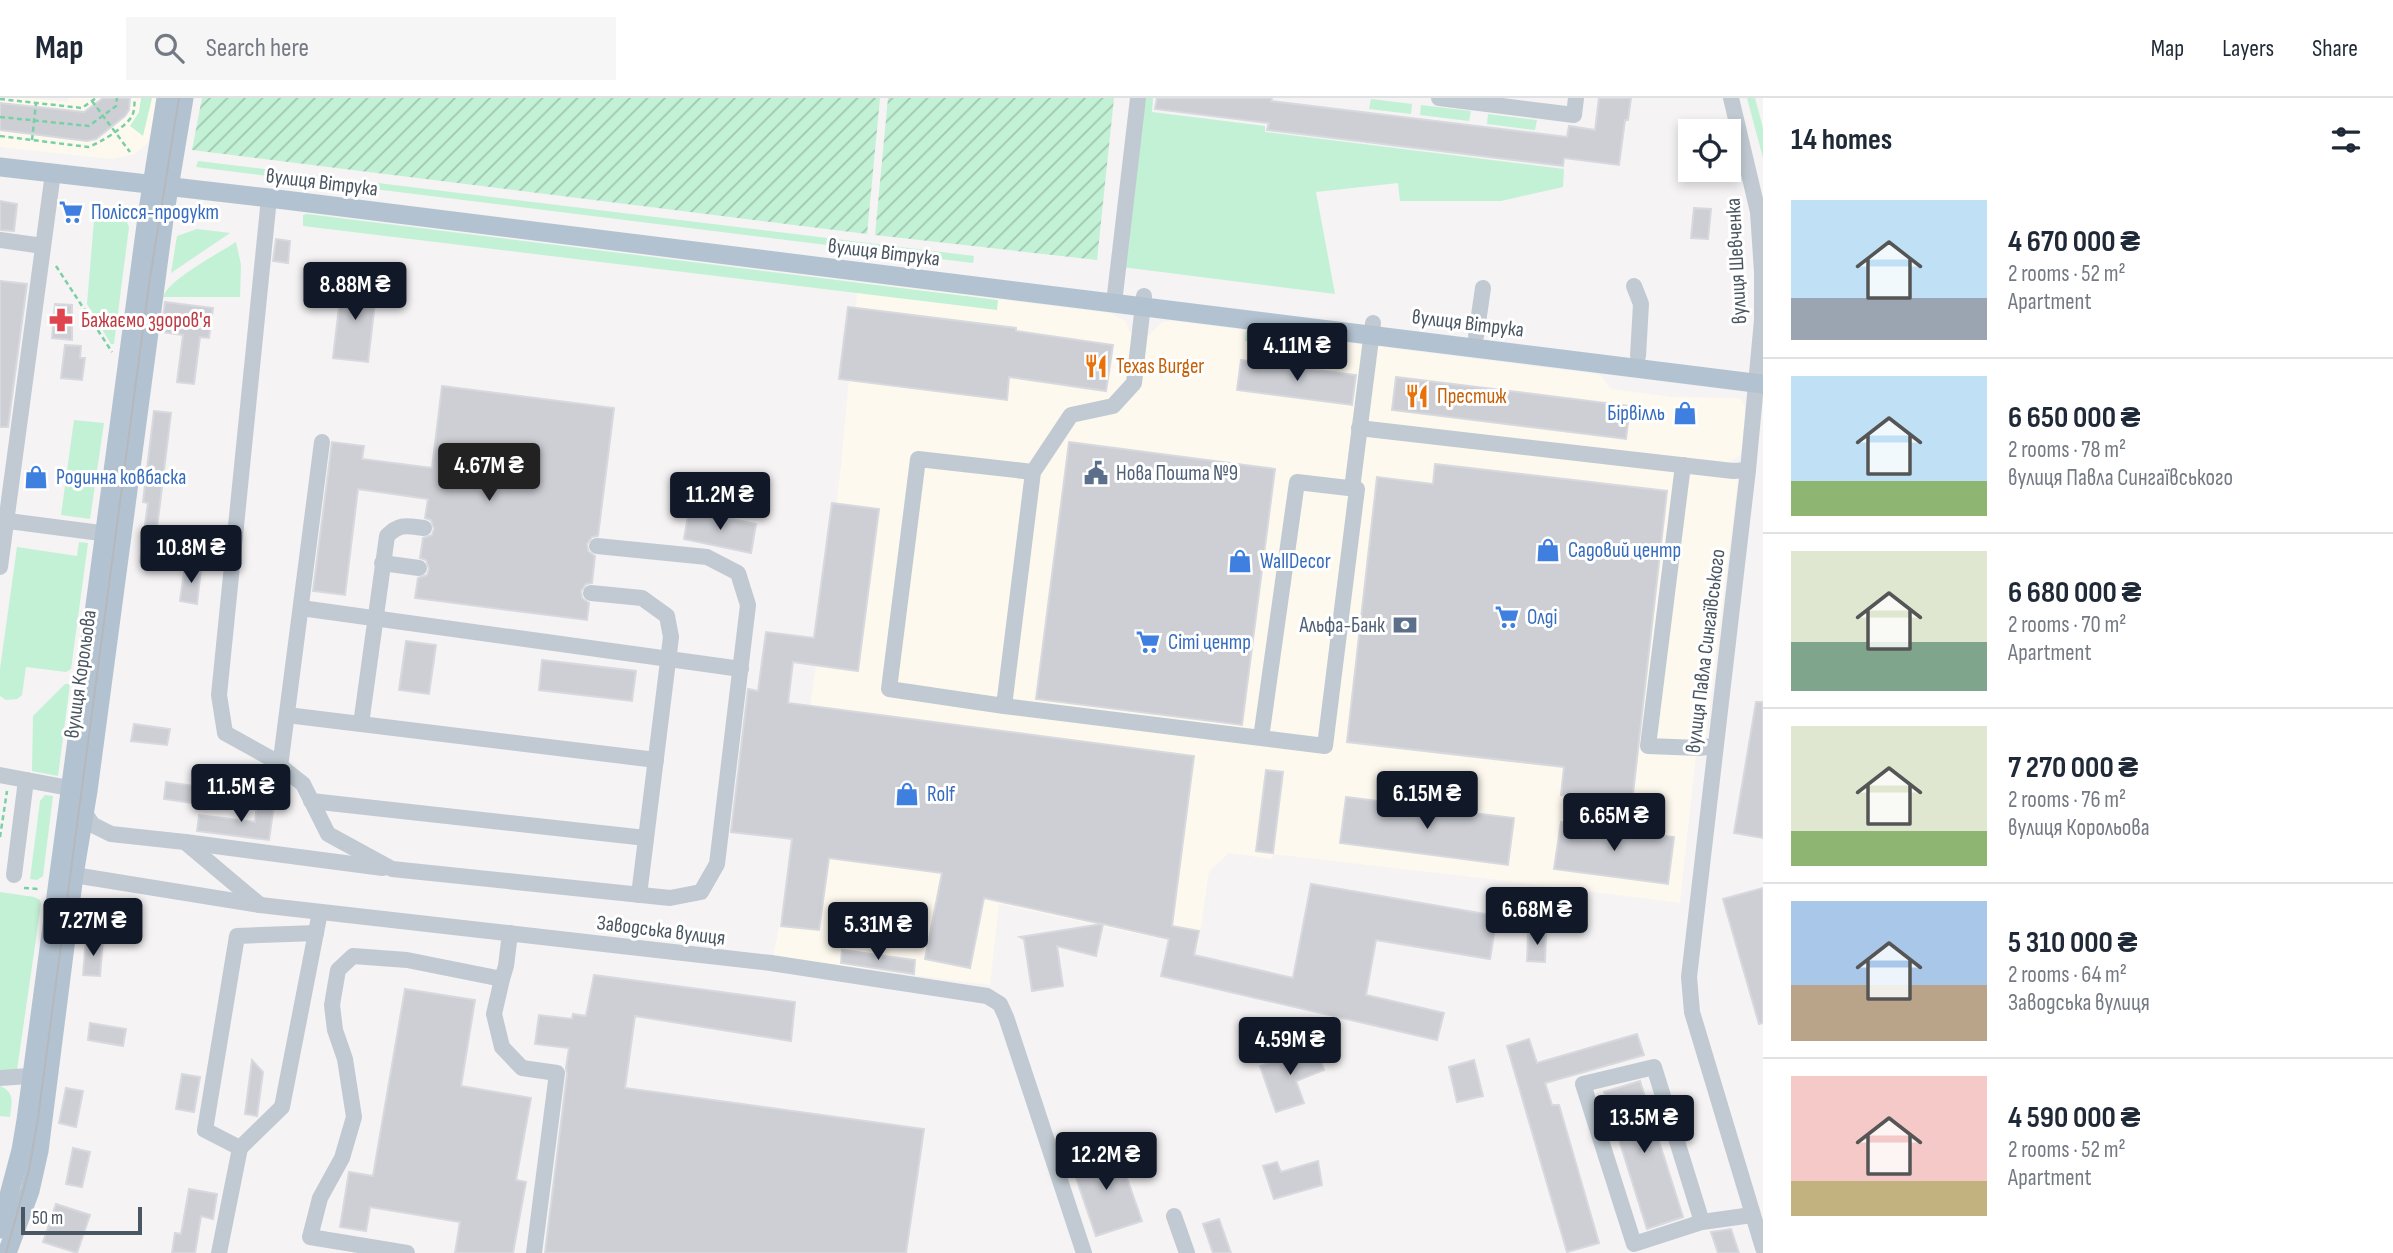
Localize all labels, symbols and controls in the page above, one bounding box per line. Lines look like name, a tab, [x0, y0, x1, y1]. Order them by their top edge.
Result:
search box	[126, 17, 616, 80]
text: Map	[35, 28, 84, 68]
icon: search	[150, 29, 188, 67]
text: Search here	[206, 33, 309, 64]
text: Map	[2151, 34, 2184, 63]
text: Layers	[2222, 34, 2274, 63]
text: Share	[2312, 34, 2358, 63]
map controls	[1678, 119, 1741, 182]
button: locate	[1678, 119, 1741, 182]
icon: filters	[2327, 121, 2365, 159]
text: 14 homes	[1791, 122, 1892, 158]
street label: вулиця Вітрука	[265, 163, 379, 202]
street label: вулиця Шевченка	[1721, 197, 1752, 325]
supermarket icon: Полісся-продукт	[57, 198, 85, 226]
place label: Полісся-продукт	[91, 200, 219, 225]
text: 4 670 000 ₴	[2008, 224, 2140, 260]
icon: home	[1847, 228, 1931, 312]
street label: вулиця Вітрука	[827, 233, 941, 272]
text: 2 rooms · 52 m²	[2008, 260, 2126, 288]
pin: 8.88M ₴	[290, 262, 420, 322]
text: 8.88M ₴	[319, 271, 391, 299]
text: Apartment	[2008, 288, 2092, 316]
street label: вулиця Вітрука	[1411, 304, 1525, 343]
pharmacy icon: Бажаємо здоров'я	[47, 306, 75, 334]
place label: Бажаємо здоров'я	[81, 308, 211, 333]
pin: 4.11M ₴	[1232, 324, 1362, 383]
text: 4.11M ₴	[1263, 332, 1331, 360]
restaurant icon: Texas Burger	[1082, 352, 1110, 380]
place label: Texas Burger	[1116, 354, 1204, 379]
restaurant icon: Престиж	[1403, 382, 1431, 410]
place label: Престиж	[1437, 384, 1507, 409]
shop icon: Бірвілль	[1671, 399, 1699, 427]
text: 6 650 000 ₴	[2008, 400, 2141, 436]
place label: Бірвілль	[1607, 401, 1665, 426]
icon: home	[1847, 404, 1931, 488]
text: 2 rooms · 78 m²	[2008, 436, 2126, 464]
pin: 4.67M ₴	[424, 444, 554, 503]
text: 4.67M ₴	[454, 452, 524, 480]
public building icon: Нова Пошта №9	[1082, 459, 1110, 487]
place label: Нова Пошта №9	[1116, 461, 1238, 486]
shop icon: Родинна ковбаска	[22, 463, 50, 491]
text: вулиця Павла Сингаївського	[2008, 464, 2233, 492]
place label: Родинна ковбаска	[56, 465, 186, 490]
pin: 11.2M ₴	[655, 472, 785, 532]
text: 11.2M ₴	[686, 481, 754, 509]
pin: 10.8M ₴	[126, 526, 256, 585]
text: 10.8M ₴	[157, 534, 225, 562]
shop icon: Садовий центр	[1534, 536, 1562, 564]
place label: Садовий центр	[1568, 538, 1681, 563]
shop icon: WallDecor	[1226, 547, 1254, 575]
street label: вулиця Павла Сингаївського	[1681, 548, 1730, 755]
place label: WallDecor	[1260, 549, 1331, 574]
text: 6 680 000 ₴	[2008, 575, 2142, 611]
icon: home	[1847, 579, 1931, 663]
supermarket icon: Олді	[1493, 603, 1521, 631]
place label: Олді	[1527, 605, 1557, 630]
street label: вулиця Корольова	[59, 608, 102, 740]
bank icon: Альфа-Банк	[1391, 611, 1419, 639]
text: 2 rooms · 70 m²	[2008, 611, 2126, 639]
place label: Альфа-Банк	[1299, 613, 1385, 638]
supermarket icon: Сіті центр	[1134, 628, 1162, 656]
place label: Сіті центр	[1168, 630, 1251, 655]
text: Apartment	[2008, 639, 2092, 667]
text: 7 270 000 ₴	[2008, 750, 2138, 786]
icon: home	[1847, 754, 1931, 838]
pin: 11.5M ₴	[176, 764, 306, 824]
pin: 6.15M ₴	[1362, 772, 1492, 831]
text: 11.5M ₴	[207, 773, 275, 801]
shop icon: Rolf	[893, 780, 921, 808]
text: 6.15M ₴	[1393, 780, 1461, 808]
place label: Rolf	[927, 782, 956, 807]
text: 2 rooms · 76 m²	[2008, 786, 2126, 814]
pin: 6.65M ₴	[1549, 794, 1679, 853]
text: 6.65M ₴	[1579, 802, 1649, 830]
text: вулиця Корольова	[2008, 814, 2150, 842]
pin: 6.68M ₴	[1472, 888, 1602, 947]
text: 6.68M ₴	[1502, 896, 1572, 924]
pin: 7.27M ₴	[28, 898, 158, 958]
pin: 5.31M ₴	[813, 902, 943, 962]
text: 7.27M ₴	[59, 907, 127, 935]
street label: Заводська вулиця	[595, 910, 727, 951]
text: 5.31M ₴	[844, 911, 912, 939]
text: 5 310 000 ₴	[2008, 925, 2138, 961]
icon: home	[1847, 929, 1931, 1013]
text: 2 rooms · 64 m²	[2008, 961, 2127, 989]
text: Заводська вулиця	[2008, 989, 2150, 1017]
pin: 4.59M ₴	[1225, 1018, 1355, 1077]
text: 4.59M ₴	[1255, 1026, 1325, 1054]
pin: 13.5M ₴	[1579, 1096, 1709, 1155]
text: 4 590 000 ₴	[2008, 1100, 2141, 1136]
text: 13.5M ₴	[1610, 1104, 1678, 1132]
icon: home	[1847, 1104, 1931, 1188]
pin: 12.2M ₴	[1041, 1132, 1171, 1192]
text: 2 rooms · 52 m²	[2008, 1136, 2126, 1164]
text: 12.2M ₴	[1072, 1141, 1140, 1169]
text: Apartment	[2008, 1164, 2092, 1192]
scale bar	[21, 1204, 142, 1236]
text: 50 m	[32, 1207, 63, 1230]

